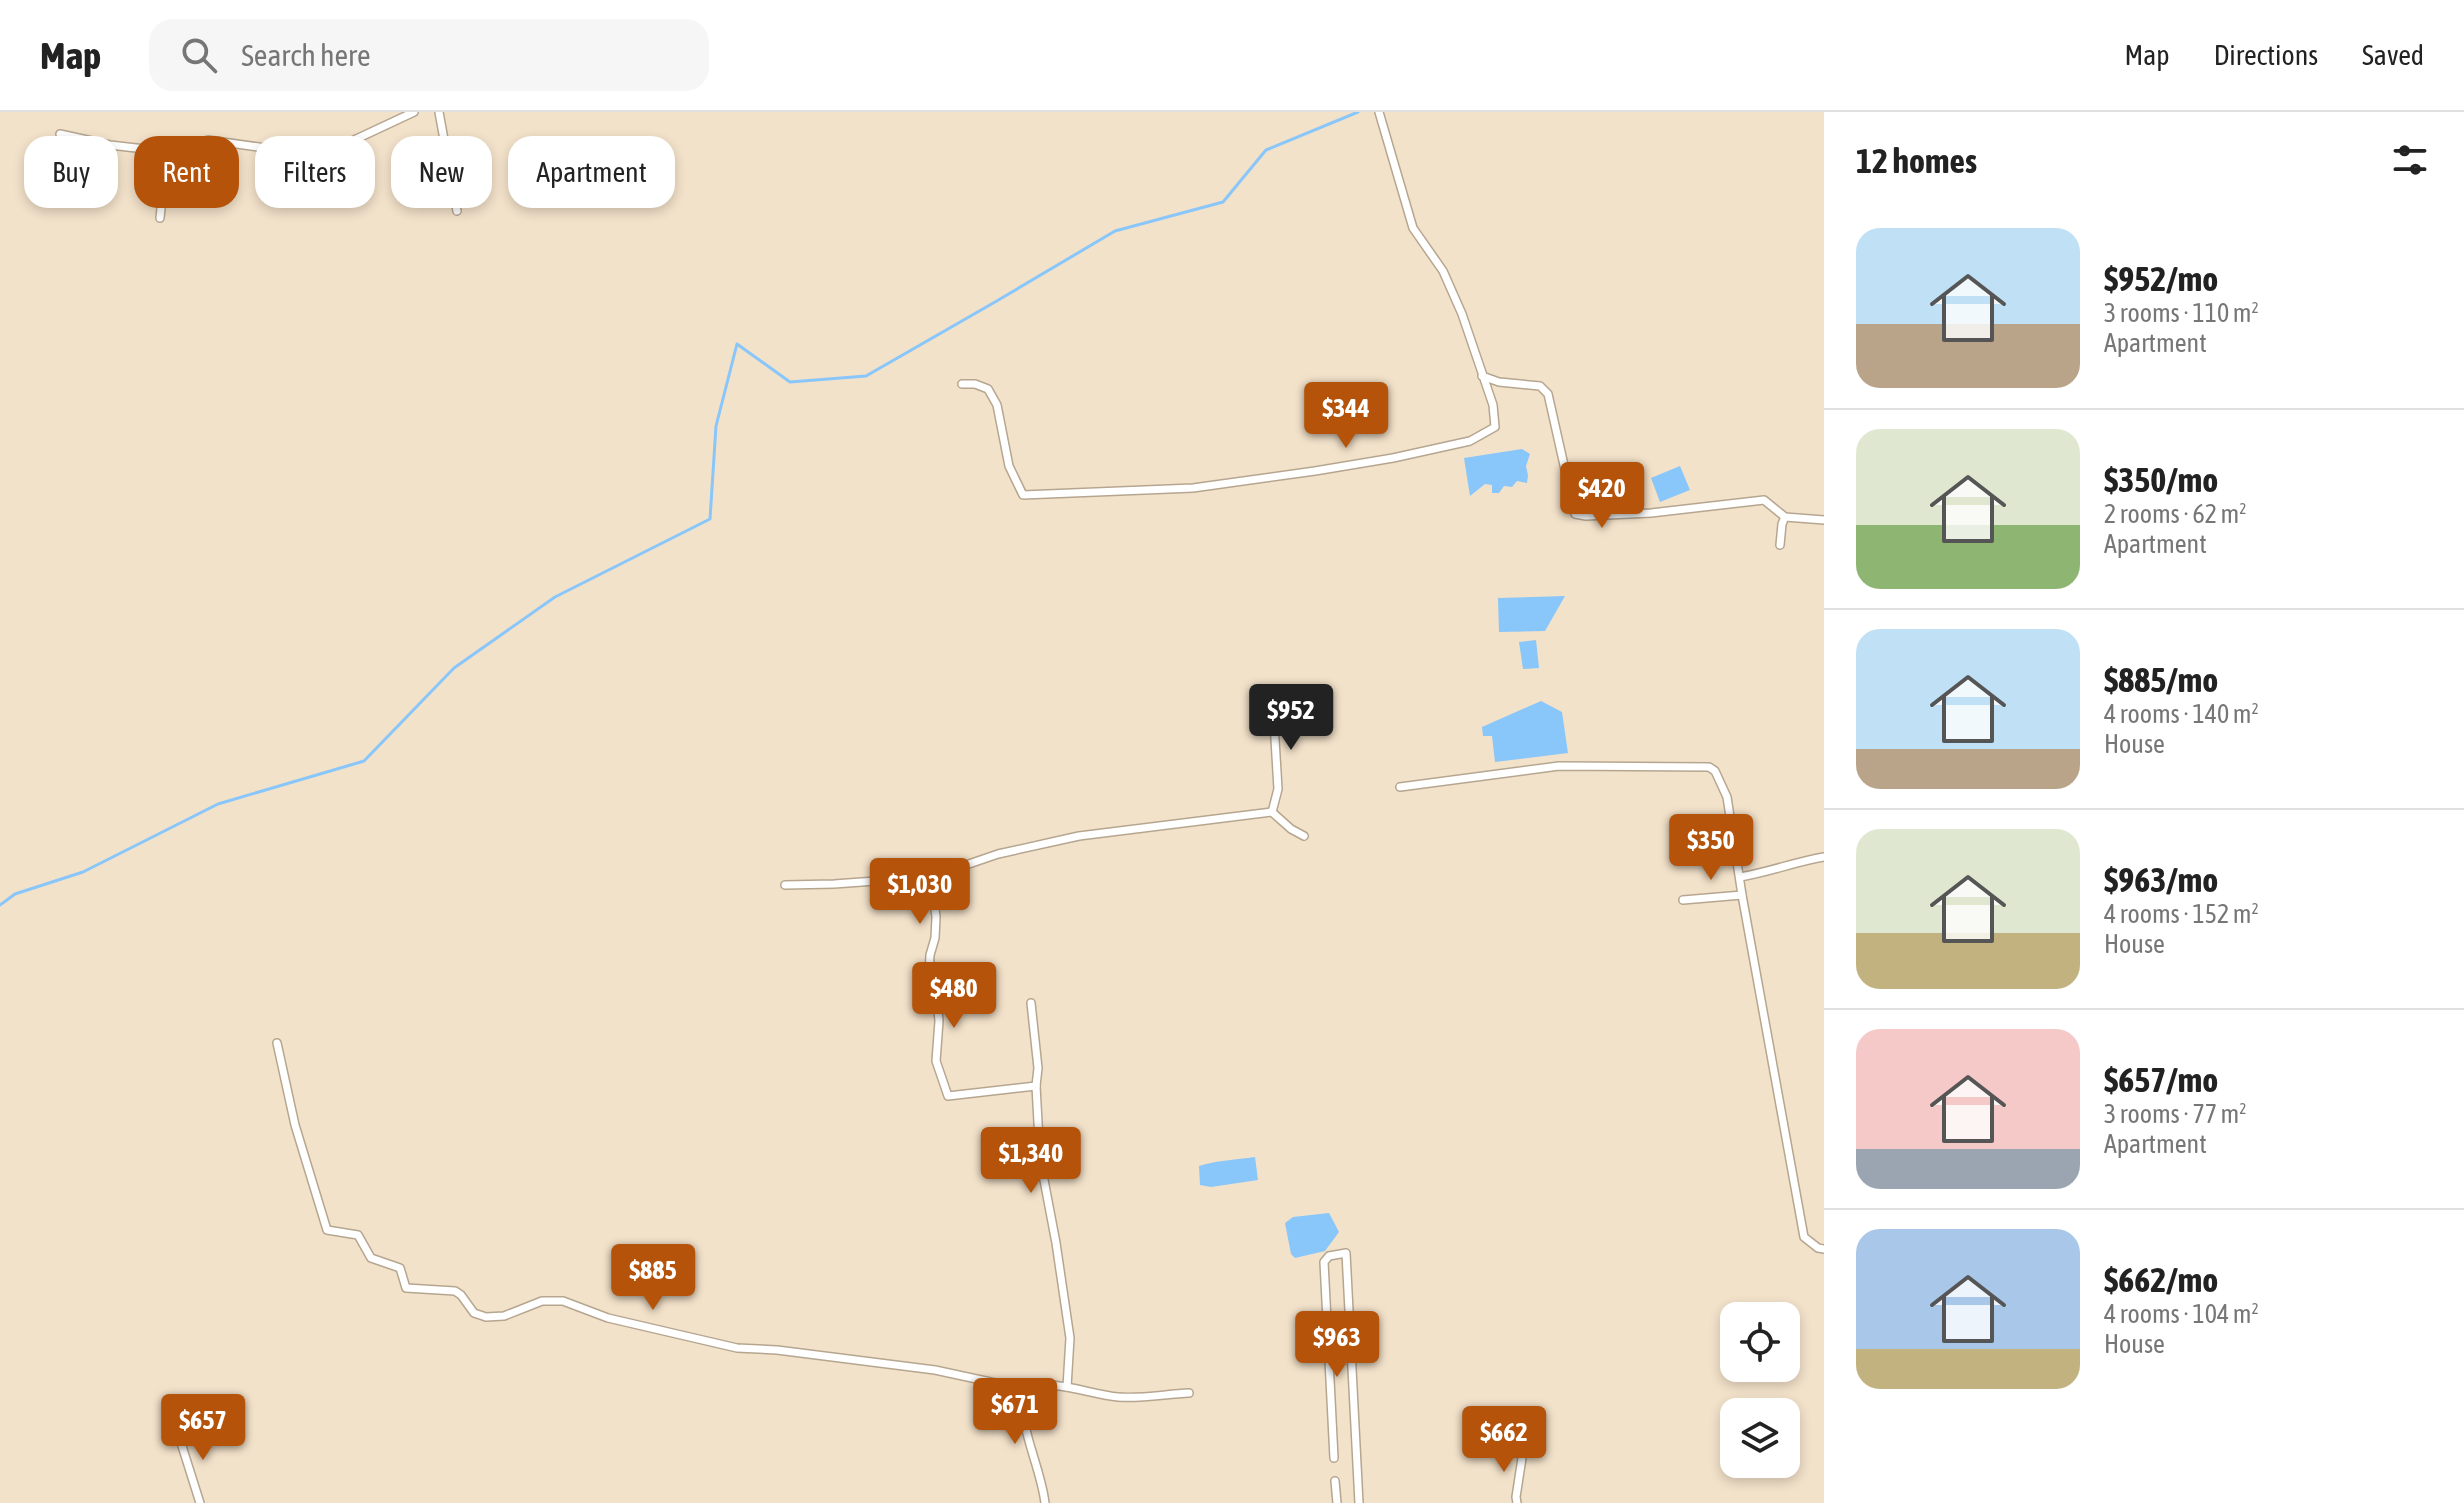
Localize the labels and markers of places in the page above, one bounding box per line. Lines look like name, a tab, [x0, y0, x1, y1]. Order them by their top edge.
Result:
pin: $344	[1299, 382, 1393, 450]
pin: $420	[1555, 462, 1649, 530]
pin: $952	[1244, 684, 1338, 752]
pin: $350	[1664, 814, 1758, 882]
pin: $1,030	[855, 858, 985, 926]
pin: $480	[907, 962, 1001, 1030]
pin: $1,340	[966, 1127, 1096, 1195]
pin: $885	[606, 1244, 700, 1312]
pin: $963	[1290, 1311, 1384, 1379]
pin: $671	[968, 1378, 1062, 1446]
pin: $657	[156, 1394, 250, 1462]
pin: $662	[1457, 1406, 1551, 1474]

